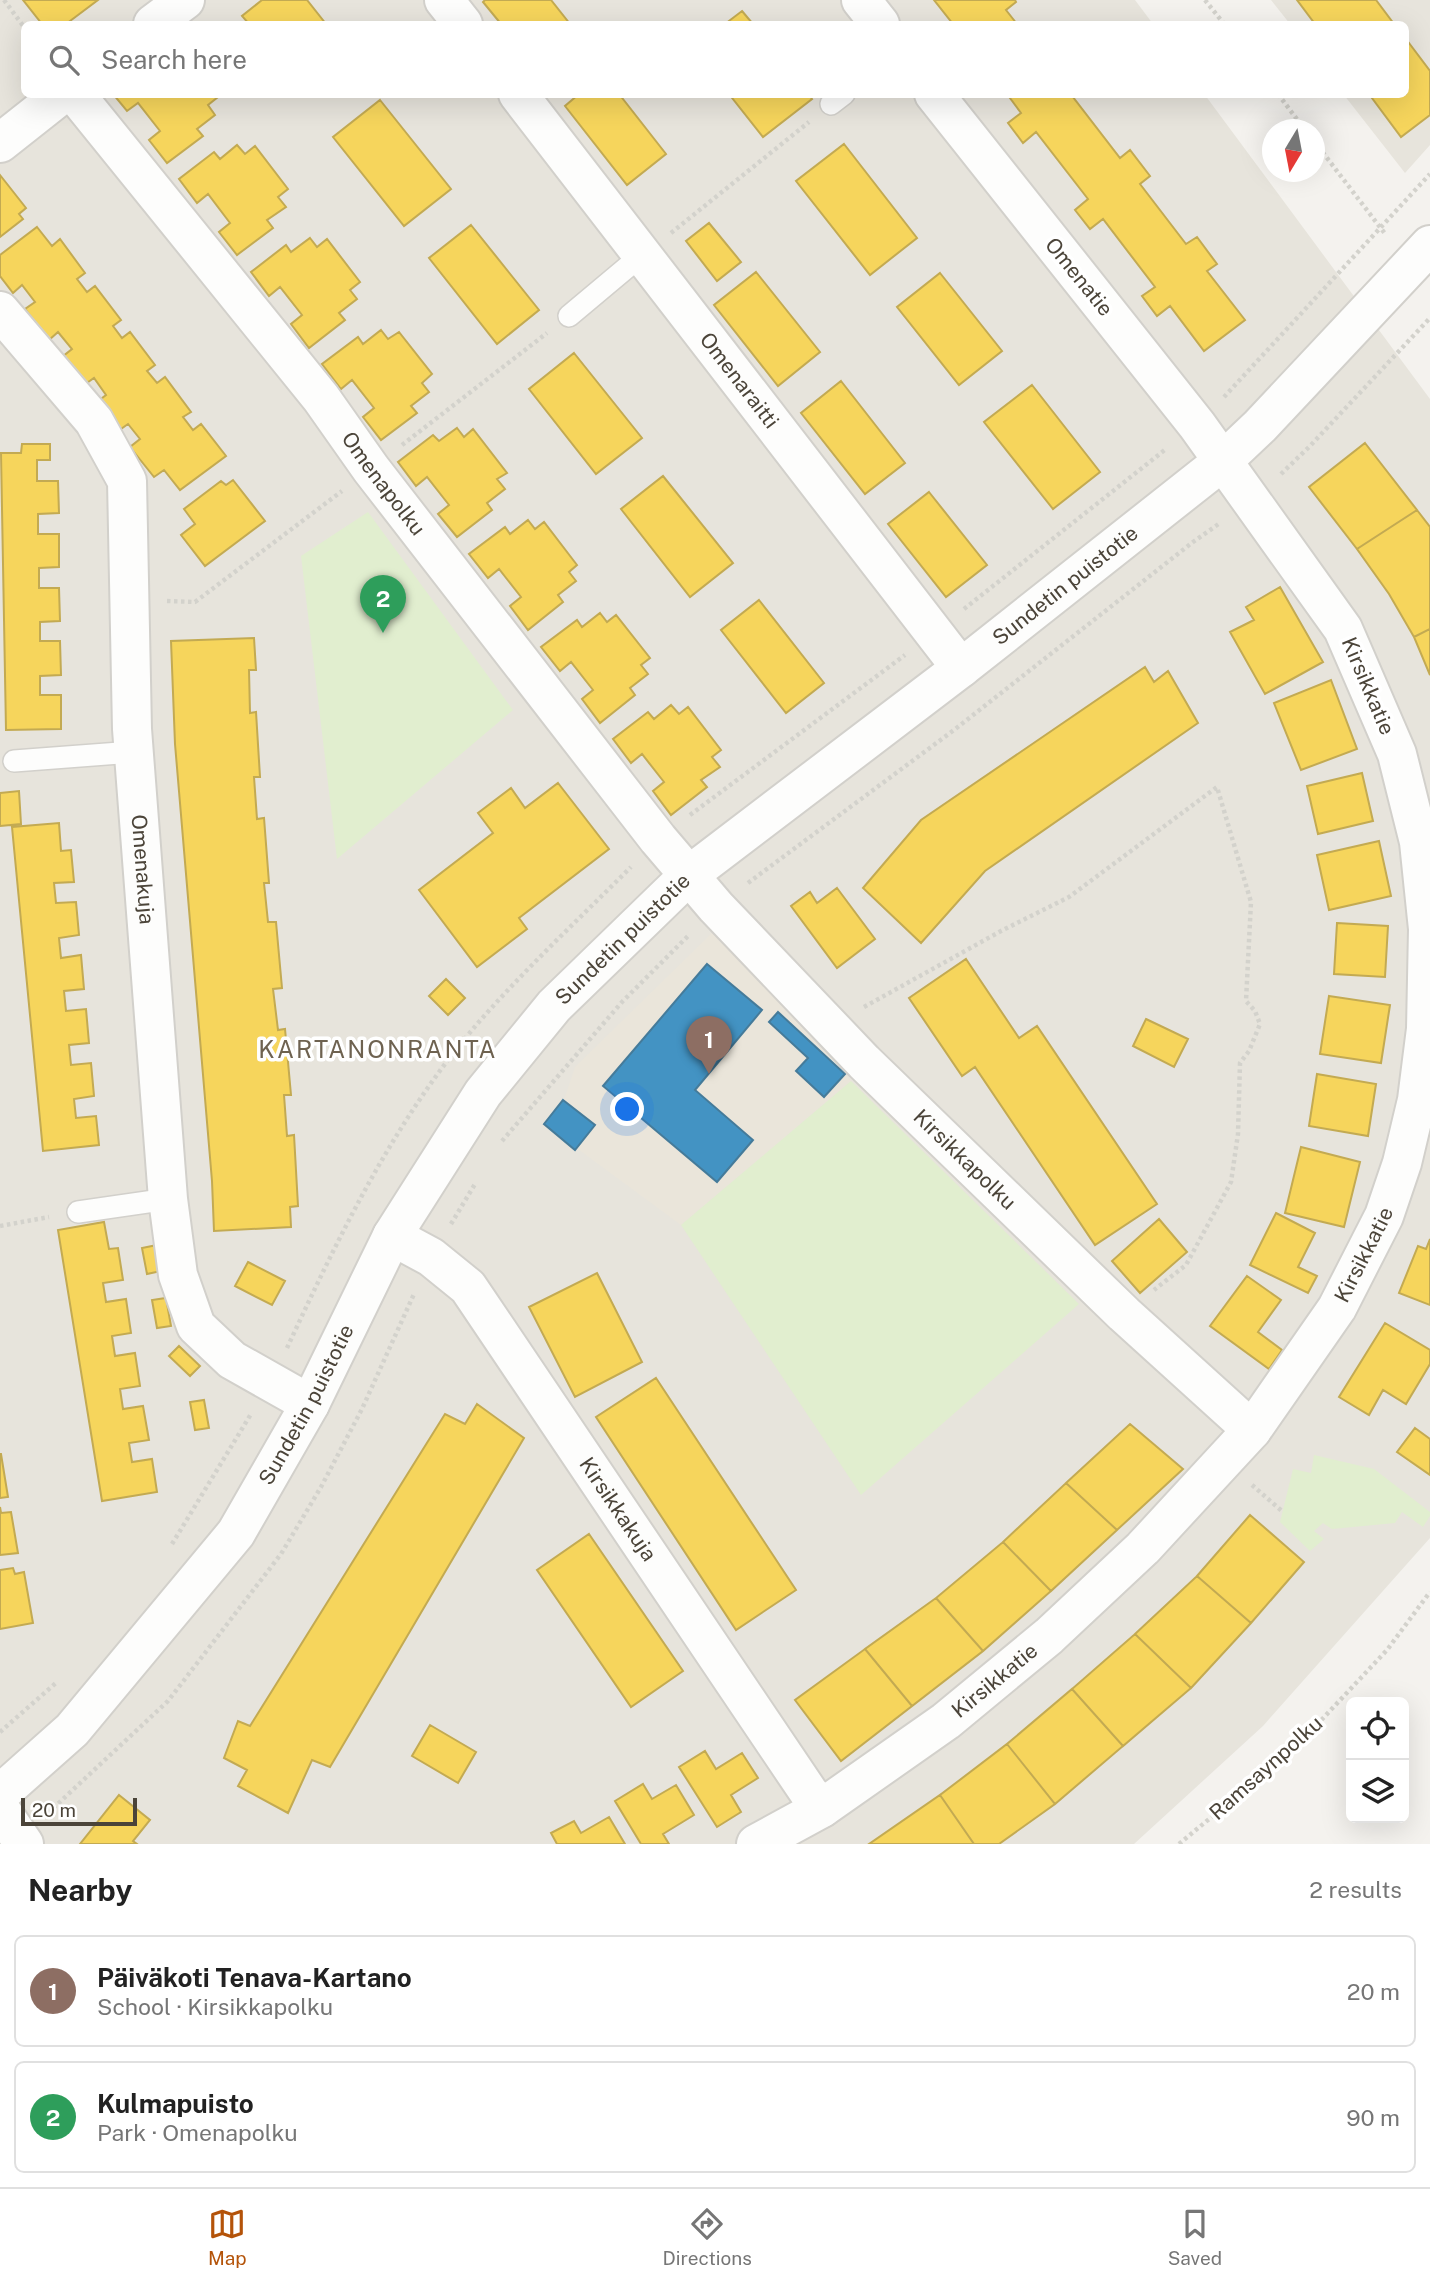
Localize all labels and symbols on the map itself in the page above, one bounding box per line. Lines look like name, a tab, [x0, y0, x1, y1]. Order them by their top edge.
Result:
north arrow	[1262, 119, 1325, 182]
street label: Omenatie	[1040, 232, 1119, 321]
street label: Omenaraitti	[695, 327, 784, 433]
street label: Omenapolku	[337, 427, 431, 540]
street label: Sundetin puistotie	[987, 520, 1143, 650]
pin: 2	[360, 575, 406, 633]
street label: Kirsikkatie	[1337, 633, 1400, 738]
street label: Omenakuja	[127, 814, 160, 925]
street label: Sundetin puistotie	[550, 868, 695, 1010]
pin: 1	[686, 1016, 732, 1074]
district label: KARTANONRANTA	[258, 1035, 498, 1063]
your location	[610, 1092, 644, 1126]
street label: Kirsikkapolku	[908, 1104, 1022, 1215]
street label: Kirsikkatie	[1329, 1204, 1398, 1306]
street label: Sundetin puistotie	[253, 1320, 359, 1489]
street label: Kirsikkakuja	[574, 1452, 662, 1566]
street label: Kirsikkatie	[947, 1638, 1042, 1723]
street label: Ramsaynpolku	[1204, 1710, 1327, 1825]
scale bar	[21, 1795, 136, 1827]

